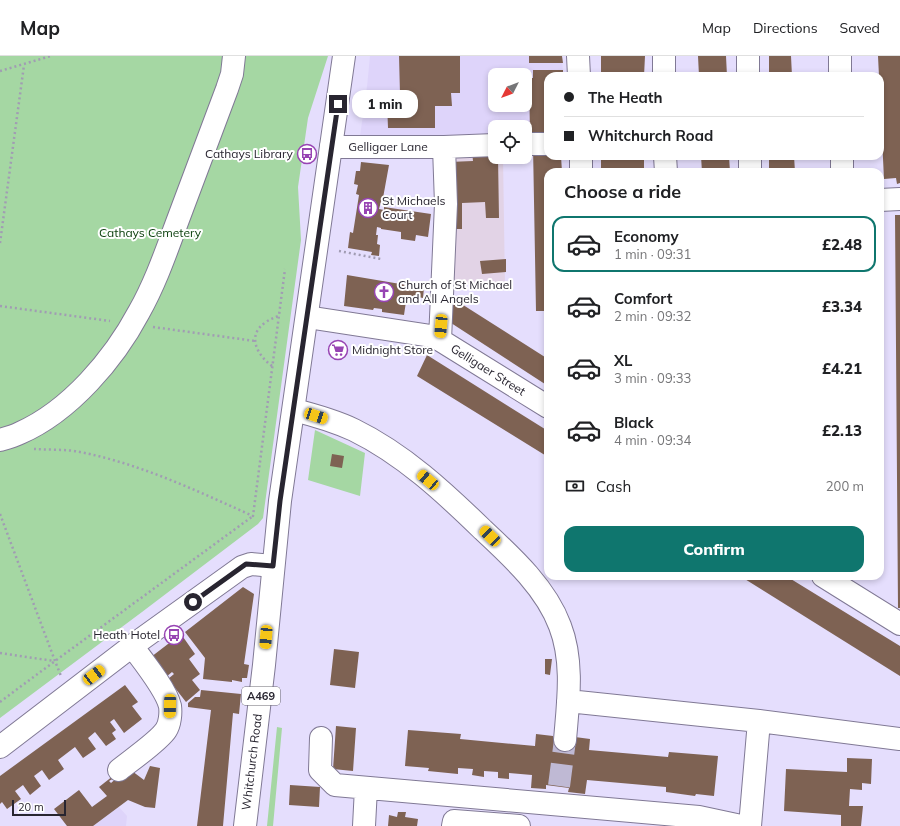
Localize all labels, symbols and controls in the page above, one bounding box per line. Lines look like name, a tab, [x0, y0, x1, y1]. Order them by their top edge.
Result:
text: Map	[20, 16, 60, 40]
text: Map	[702, 19, 731, 37]
text: Directions	[753, 19, 818, 37]
text: Saved	[840, 19, 880, 37]
north arrow	[488, 68, 532, 112]
map controls	[488, 68, 532, 164]
text: The Heath	[588, 88, 663, 107]
callout: 1 min	[352, 90, 418, 118]
route end	[329, 95, 347, 113]
text: 1 min	[368, 96, 402, 112]
button: locate	[488, 120, 532, 164]
text: Whitchurch Road	[588, 126, 713, 145]
street label: Gelligaer Lane	[348, 139, 428, 154]
bus stop icon: Cathays Library	[296, 143, 318, 165]
place label: Cathays Library	[205, 146, 294, 161]
text: Choose a ride	[564, 180, 681, 203]
place label: St Michaels Court	[382, 193, 445, 222]
building icon: St Michaels Court	[357, 197, 379, 219]
park label: Cathays Cemetery	[99, 225, 202, 240]
icon: car	[566, 226, 602, 262]
text: Economy	[614, 227, 679, 246]
text: £2.48	[822, 235, 862, 254]
text: 1 min · 09:31	[614, 246, 691, 262]
place label: Church of St Michael and All Angels	[398, 277, 512, 306]
church icon: Church of St Michael and All Angels	[373, 281, 395, 303]
icon: car	[566, 288, 602, 324]
text: Comfort	[614, 289, 672, 308]
text: £3.34	[822, 297, 862, 316]
text: 2 min · 09:32	[614, 308, 691, 324]
car	[434, 314, 448, 338]
supermarket icon: Midnight Store	[327, 339, 349, 361]
street label: Gelligaer Street	[448, 341, 529, 399]
place label: Midnight Store	[352, 342, 433, 357]
icon: car	[566, 350, 602, 386]
text: XL	[614, 351, 632, 370]
text: £4.21	[822, 359, 862, 378]
text: 3 min · 09:33	[614, 370, 691, 386]
car	[303, 407, 329, 425]
icon: car	[566, 412, 602, 448]
text: Black	[614, 413, 653, 432]
text: £2.13	[822, 421, 862, 440]
text: 4 min · 09:34	[614, 432, 691, 448]
car	[415, 468, 441, 492]
icon: cash	[564, 475, 586, 497]
text: Cash	[596, 477, 631, 496]
text: 200 m	[826, 478, 864, 494]
car	[477, 523, 503, 549]
button: Confirm	[564, 526, 864, 572]
route start	[184, 593, 202, 611]
bus stop icon: Heath Hotel	[163, 624, 185, 646]
car	[259, 625, 273, 649]
place label: Heath Hotel	[93, 627, 160, 642]
car	[81, 663, 107, 687]
road number: A469	[242, 687, 280, 705]
car	[164, 694, 176, 718]
street label: Whitchurch Road	[238, 713, 265, 811]
scale bar	[12, 798, 66, 817]
text: 20 m	[18, 800, 44, 814]

